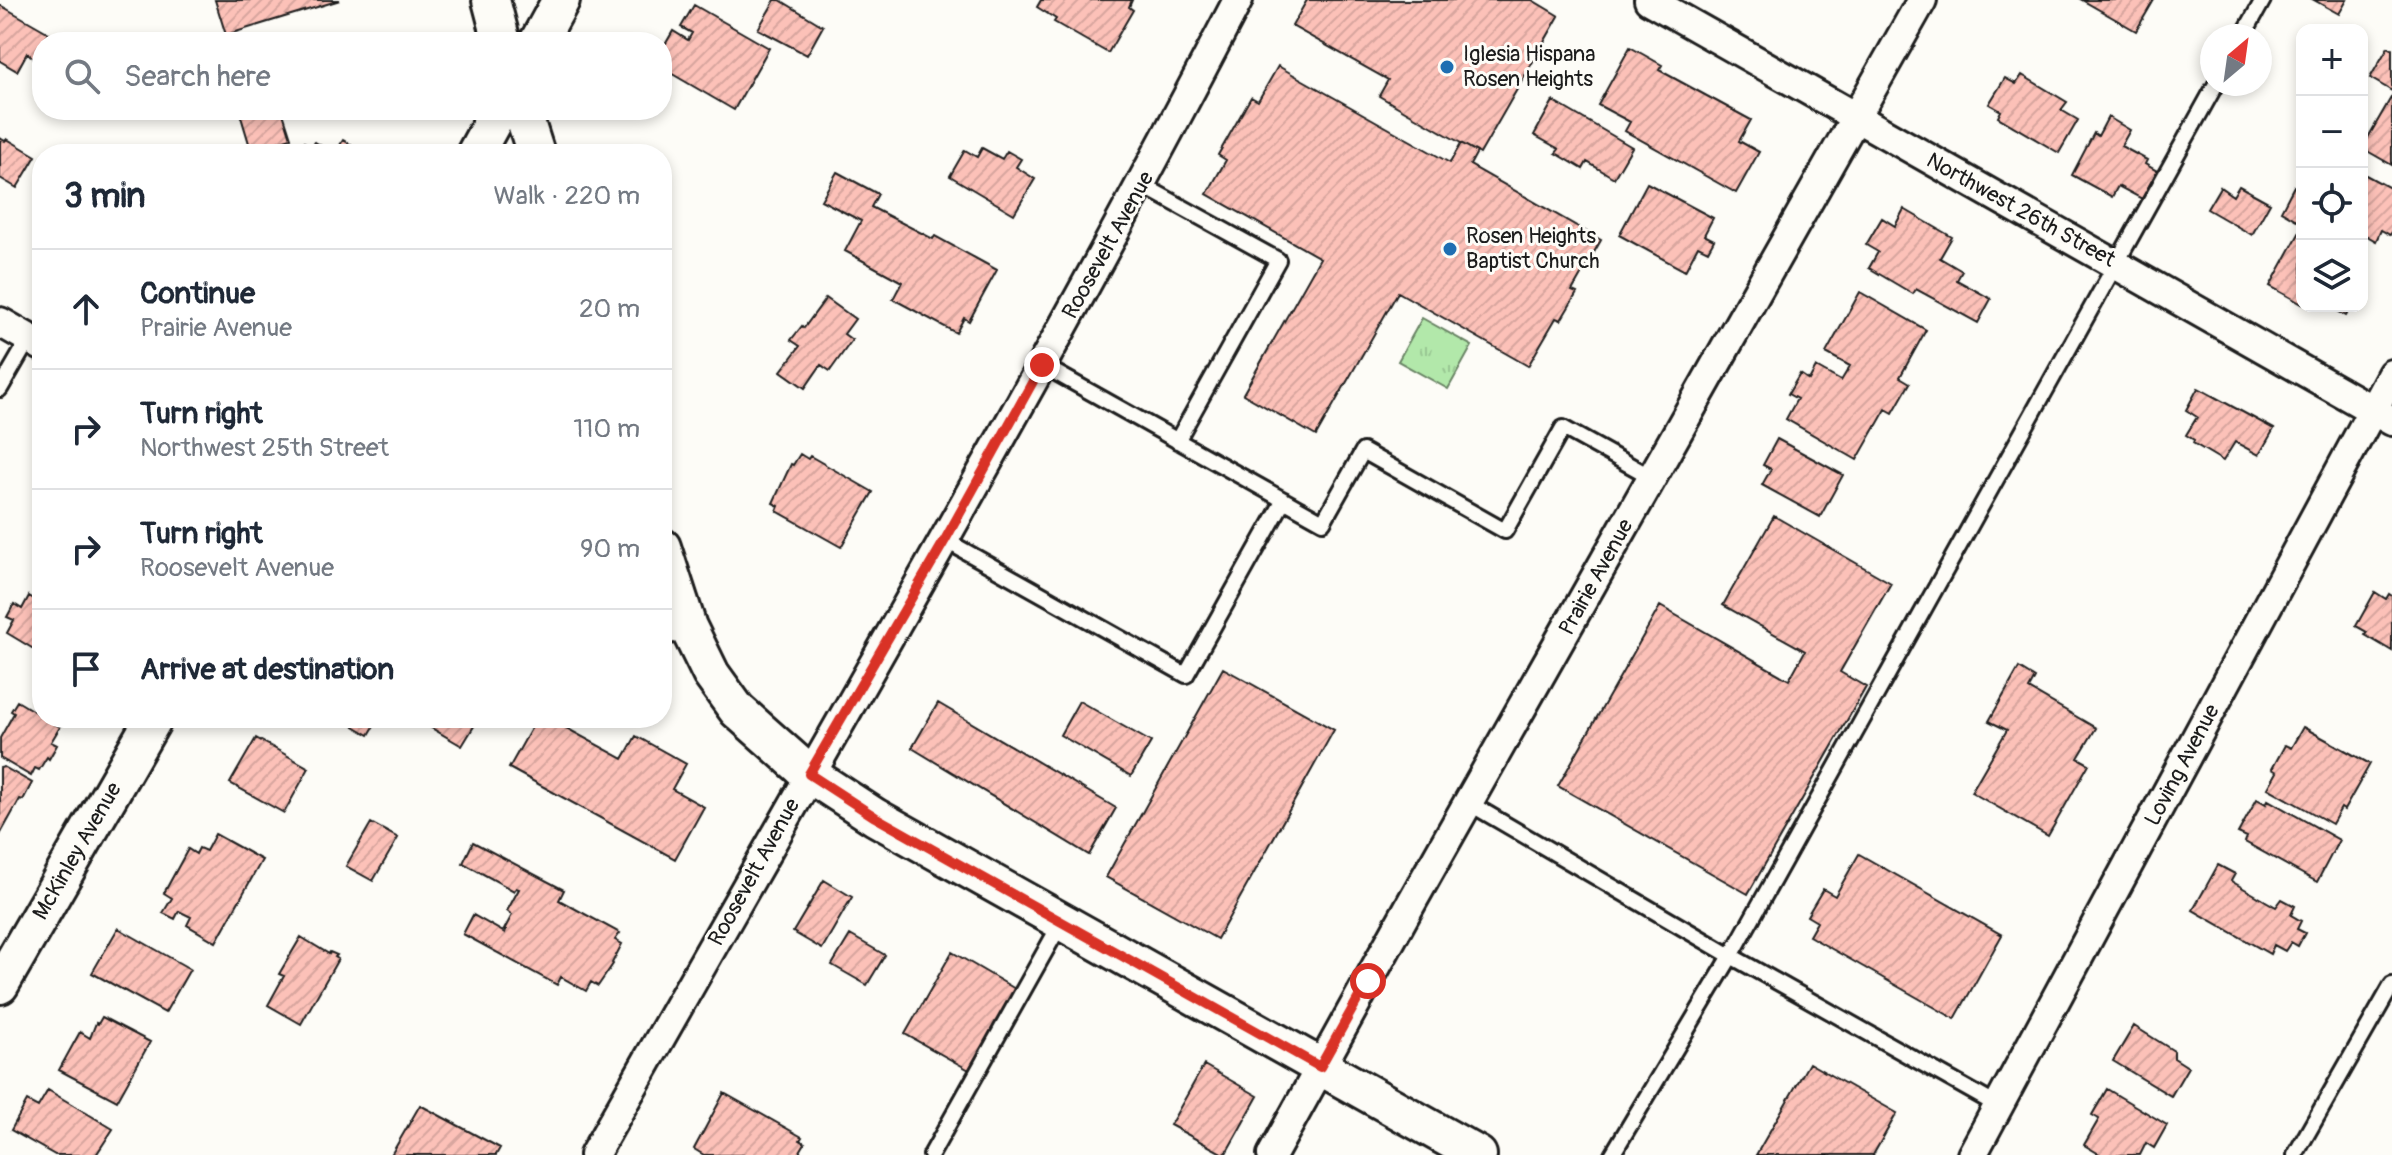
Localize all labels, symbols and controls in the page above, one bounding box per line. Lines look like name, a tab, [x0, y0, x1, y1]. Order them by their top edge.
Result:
north arrow	[2200, 24, 2272, 96]
map controls	[2296, 24, 2368, 312]
button: +	[2296, 24, 2368, 96]
search box	[32, 32, 672, 120]
place label: Iglesia Hispana Rosen Heights	[1463, 40, 1595, 93]
icon: search	[60, 54, 104, 98]
text: Search here	[124, 58, 271, 95]
marker: Iglesia Hispana Rosen Heights	[1438, 58, 1456, 76]
button: −	[2296, 96, 2368, 168]
street label: Northwest 26th Street	[1922, 146, 2120, 274]
street label: Roosevelt Avenue	[1056, 166, 1160, 324]
button: locate	[2296, 168, 2368, 240]
text: 3 min	[64, 175, 146, 218]
text: Walk · 220 m	[493, 180, 640, 212]
place label: Rosen Heights Baptist Church	[1466, 222, 1600, 275]
marker: Rosen Heights Baptist Church	[1441, 240, 1459, 258]
button: layers	[2296, 240, 2368, 312]
text: Continue	[140, 275, 255, 312]
icon: ahead	[64, 287, 108, 331]
text: 20 m	[579, 293, 640, 325]
text: Prairie Avenue	[140, 312, 292, 344]
route end	[1024, 347, 1060, 383]
text: Turn right	[140, 395, 263, 432]
icon: right	[64, 407, 108, 451]
text: 110 m	[573, 413, 640, 445]
text: Northwest 25th Street	[140, 432, 389, 464]
street label: Prairie Avenue	[1553, 514, 1640, 640]
text: Turn right	[140, 515, 263, 552]
icon: right	[64, 527, 108, 571]
text: 90 m	[580, 533, 640, 565]
text: Roosevelt Avenue	[140, 552, 334, 584]
icon: arrive	[64, 647, 108, 691]
text: Arrive at destination	[140, 651, 394, 688]
street label: Loving Avenue	[2138, 699, 2226, 831]
street label: McKinley Avenue	[26, 777, 128, 925]
street label: Roosevelt Avenue	[702, 793, 806, 951]
route start	[1350, 963, 1386, 999]

